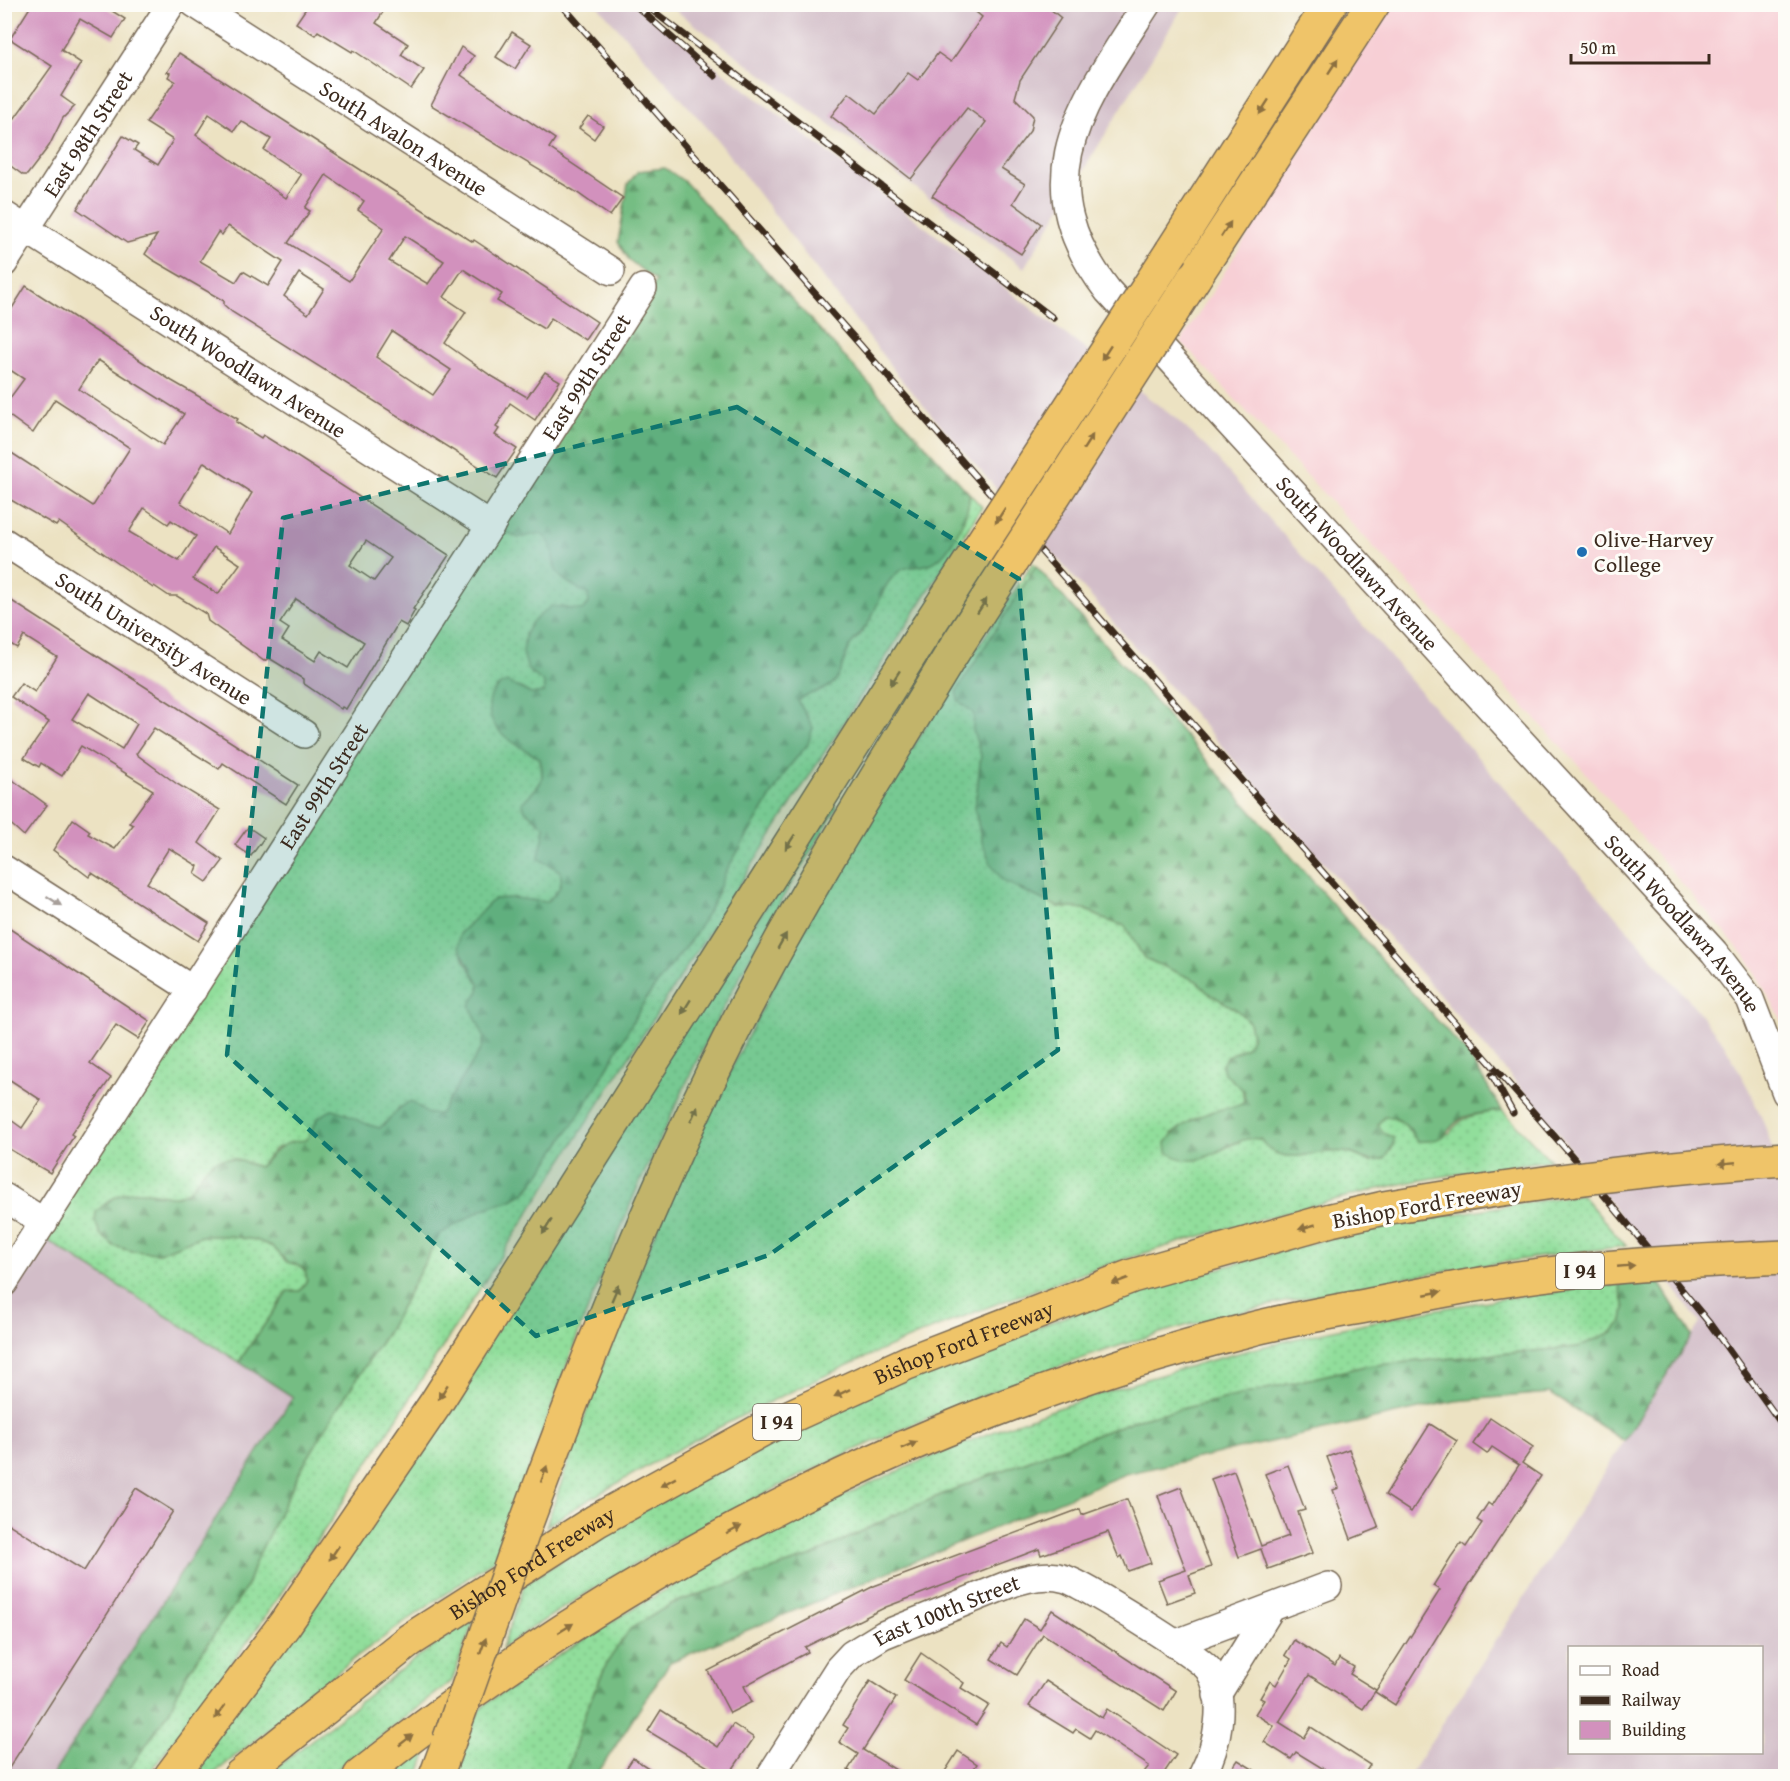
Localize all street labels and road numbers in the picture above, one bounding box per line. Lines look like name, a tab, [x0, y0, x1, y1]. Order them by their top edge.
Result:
street label: East 98th Street	[35, 64, 140, 203]
street label: South Avalon Avenue	[313, 72, 494, 204]
street label: South Woodlawn Avenue	[144, 296, 353, 446]
street label: East 99th Street	[533, 307, 639, 446]
street label: South Woodlawn Avenue	[1269, 468, 1446, 658]
street label: South University Avenue	[49, 563, 259, 713]
street label: East 99th Street	[271, 716, 376, 855]
street label: South Woodlawn Avenue	[1597, 827, 1770, 1017]
street label: Bishop Ford Freeway	[1330, 1172, 1524, 1236]
road number: I 94	[1556, 1253, 1604, 1289]
street label: Bishop Ford Freeway	[868, 1292, 1058, 1392]
road number: I 94	[753, 1404, 801, 1440]
street label: Bishop Ford Freeway	[442, 1498, 620, 1627]
street label: East 100th Street	[867, 1566, 1024, 1654]

